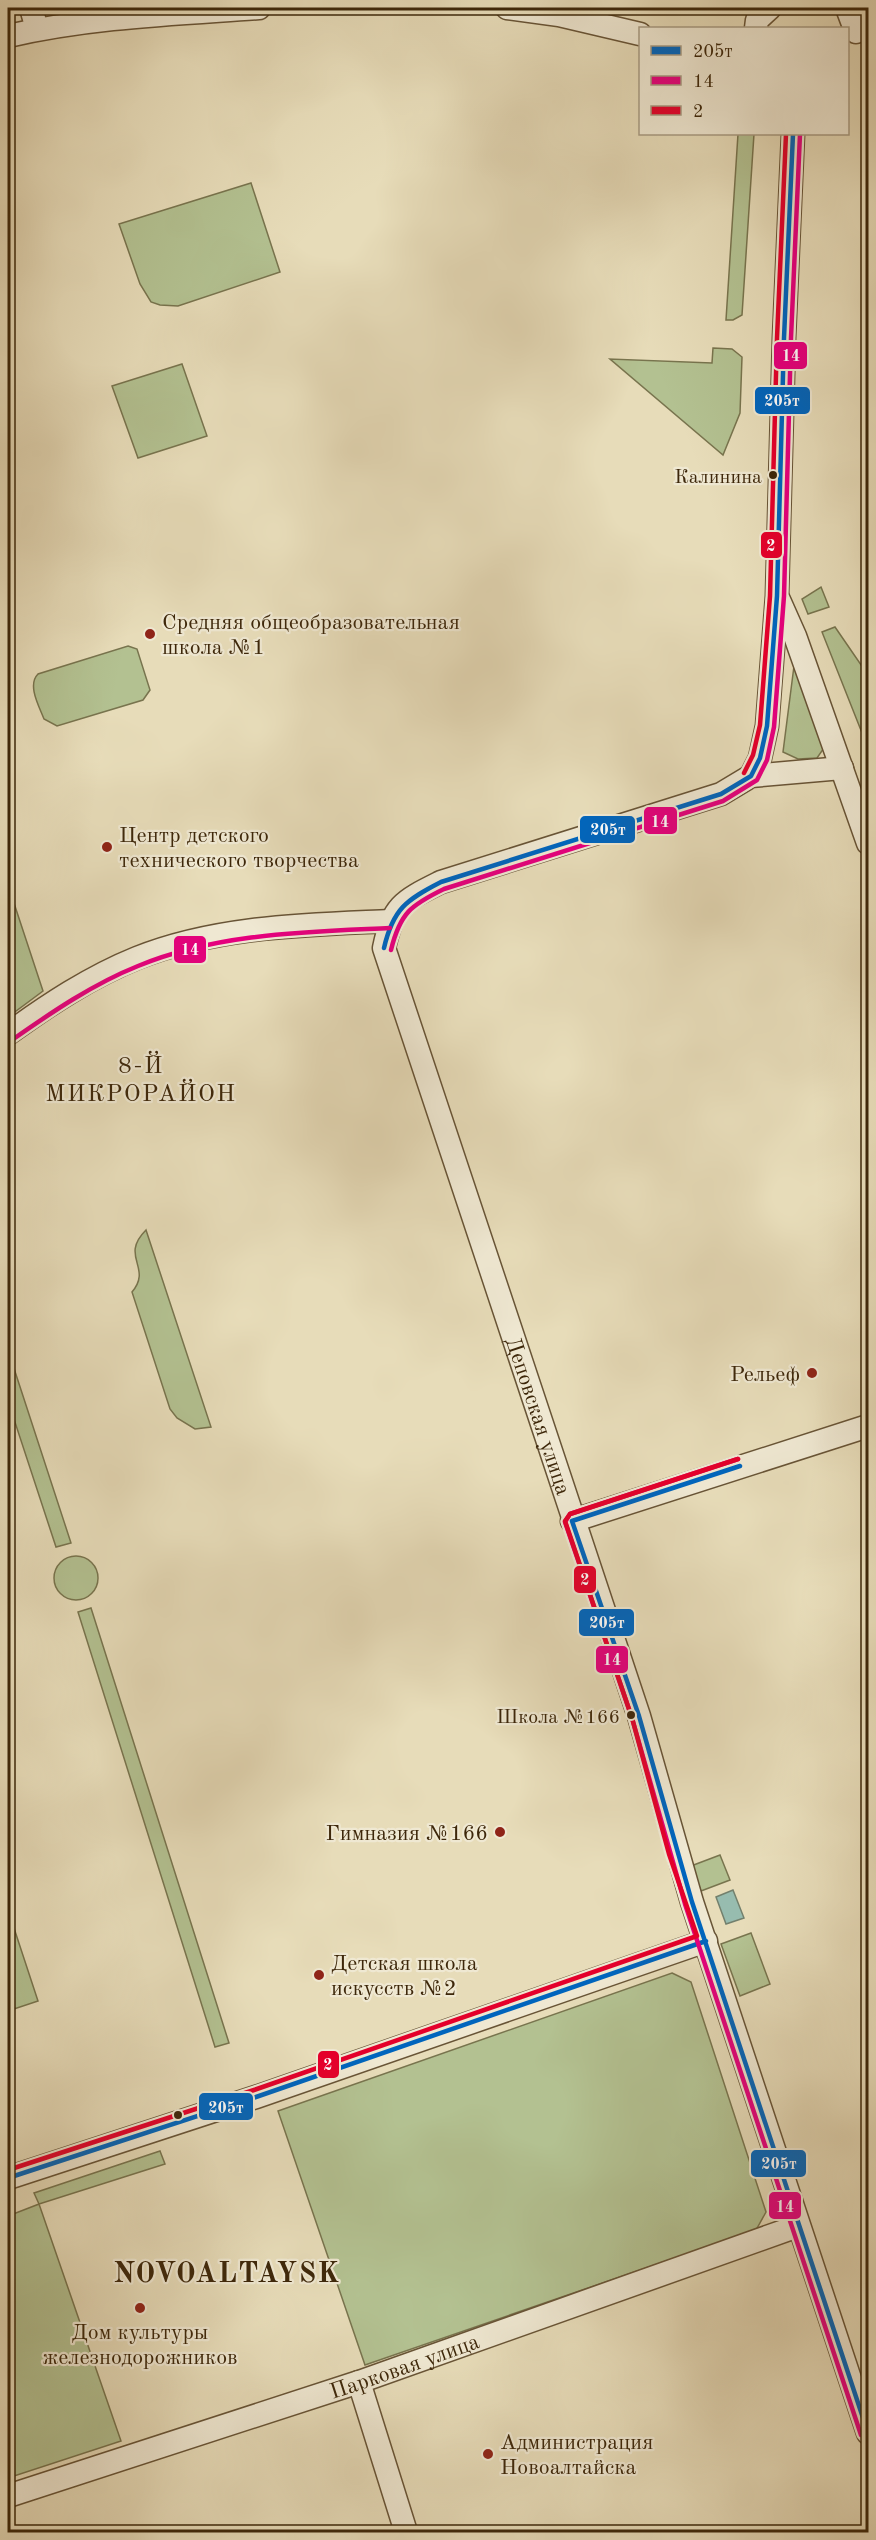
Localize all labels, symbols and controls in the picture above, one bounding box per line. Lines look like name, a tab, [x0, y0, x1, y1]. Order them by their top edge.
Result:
legend	[639, 27, 849, 135]
text: 205т	[693, 43, 733, 61]
text: 14	[693, 73, 714, 91]
text: 2	[693, 103, 703, 121]
line badge: 14	[773, 341, 808, 370]
text: 14	[782, 349, 800, 365]
line badge: 205т	[754, 386, 811, 415]
text: 205т	[764, 394, 800, 410]
place label: Калинина	[674, 468, 762, 488]
marker: Калинина	[767, 469, 779, 481]
line badge: 2	[760, 531, 783, 559]
text: 2	[766, 539, 776, 555]
place label: Средняя общеобразовательная школа №1	[162, 612, 460, 659]
marker: Средняя общеобразовательная школа №1	[143, 627, 157, 641]
line badge: 14	[643, 806, 678, 835]
line badge: 205т	[579, 815, 636, 844]
text: 14	[651, 815, 669, 831]
text: 205т	[590, 823, 626, 839]
place label: Центр детского технического творчества	[119, 825, 359, 872]
marker: Центр детского технического творчества	[100, 840, 114, 854]
line badge: 14	[173, 935, 207, 964]
text: 14	[181, 943, 199, 959]
district label: 8-Й МИКРОРАЙОН	[45, 1050, 237, 1107]
street label: Деповская улица	[501, 1334, 574, 1498]
place label: Рельеф	[730, 1364, 800, 1386]
marker: Рельеф	[805, 1366, 819, 1380]
line badge: 2	[573, 1565, 597, 1594]
text: 2	[580, 1573, 590, 1589]
line badge: 205т	[578, 1608, 635, 1637]
text: 205т	[589, 1616, 625, 1632]
line badge: 14	[595, 1645, 629, 1674]
text: 14	[603, 1653, 621, 1669]
place label: Школа №166	[496, 1708, 620, 1728]
marker: Школа №166	[625, 1709, 637, 1721]
place label: Гимназия №166	[326, 1823, 488, 1845]
marker: Гимназия №166	[493, 1825, 507, 1839]
place label: Детская школа искусств №2	[331, 1953, 478, 2000]
marker: Детская школа искусств №2	[312, 1968, 326, 1982]
line badge: 2	[317, 2050, 340, 2079]
text: 2	[323, 2058, 333, 2074]
line badge: 205т	[198, 2092, 254, 2121]
text: 205т	[208, 2101, 244, 2117]
unlabelled marker	[172, 2109, 184, 2121]
line badge: 205т	[750, 2149, 807, 2178]
text: 205т	[761, 2157, 797, 2173]
line badge: 14	[768, 2191, 802, 2220]
text: 14	[776, 2200, 794, 2216]
district label: NOVOALTAYSK	[113, 2261, 341, 2289]
marker: Дом культуры железнодорожников	[133, 2301, 147, 2315]
place label: Дом культуры железнодорожников	[42, 2322, 238, 2369]
street label: Парковая улица	[327, 2331, 483, 2404]
place label: Администрация Новоалтайска	[500, 2432, 654, 2479]
marker: Администрация Новоалтайска	[481, 2447, 495, 2461]

